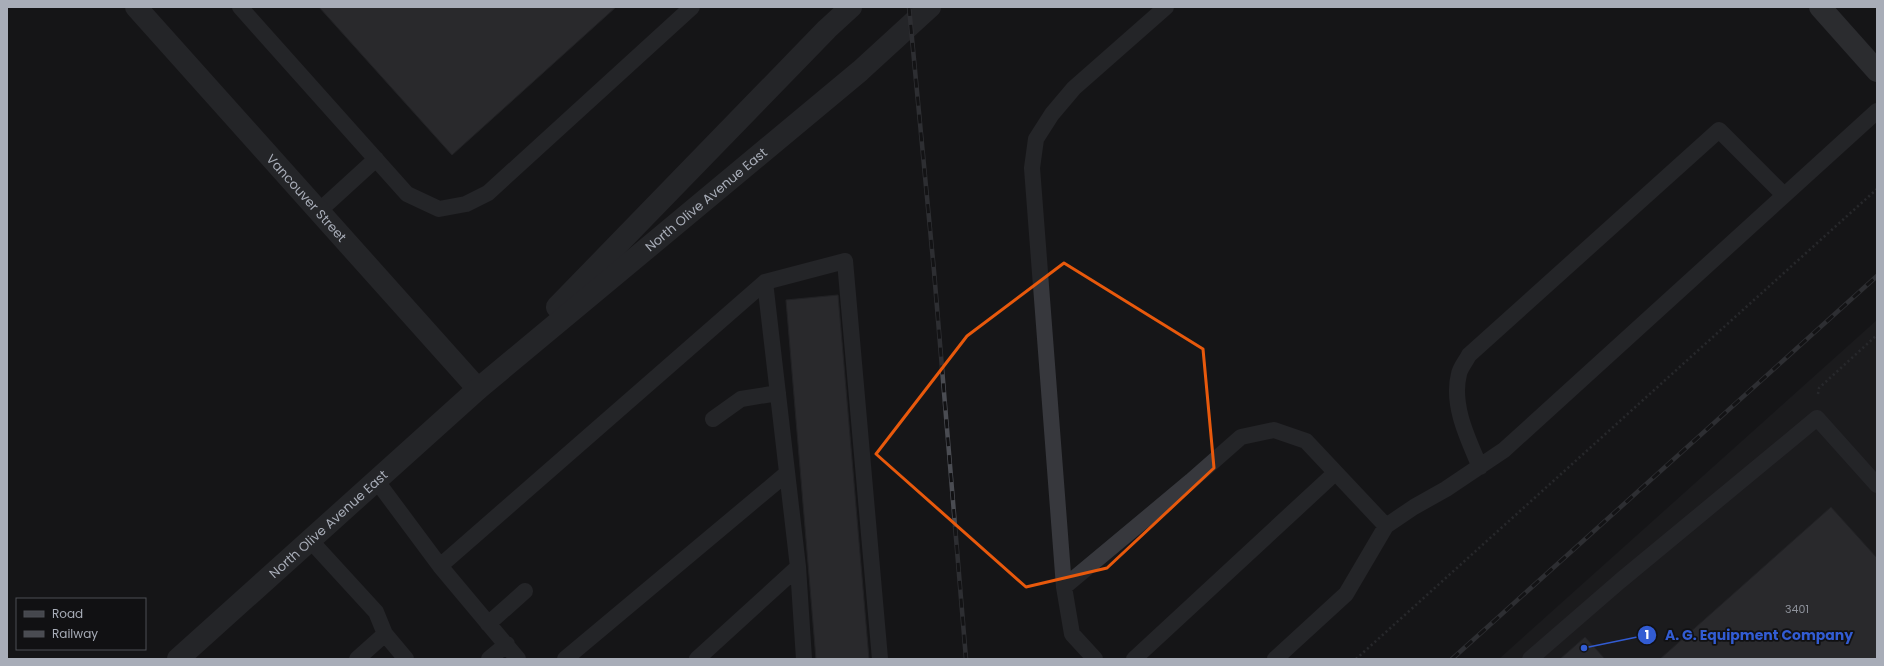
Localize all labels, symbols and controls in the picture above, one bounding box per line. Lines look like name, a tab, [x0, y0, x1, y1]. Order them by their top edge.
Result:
street label: North Olive Avenue East	[641, 143, 771, 256]
street label: Vancouver Street	[262, 150, 351, 246]
street label: North Olive Avenue East	[265, 465, 392, 582]
legend	[16, 598, 146, 650]
house number: 3401	[1785, 601, 1809, 617]
text: Road	[52, 605, 83, 622]
callout: A. G. Equipment Company	[1637, 622, 1861, 648]
text: Railway	[52, 625, 98, 642]
text: A. G. Equipment Company	[1665, 625, 1853, 645]
text: 1	[1645, 626, 1649, 643]

